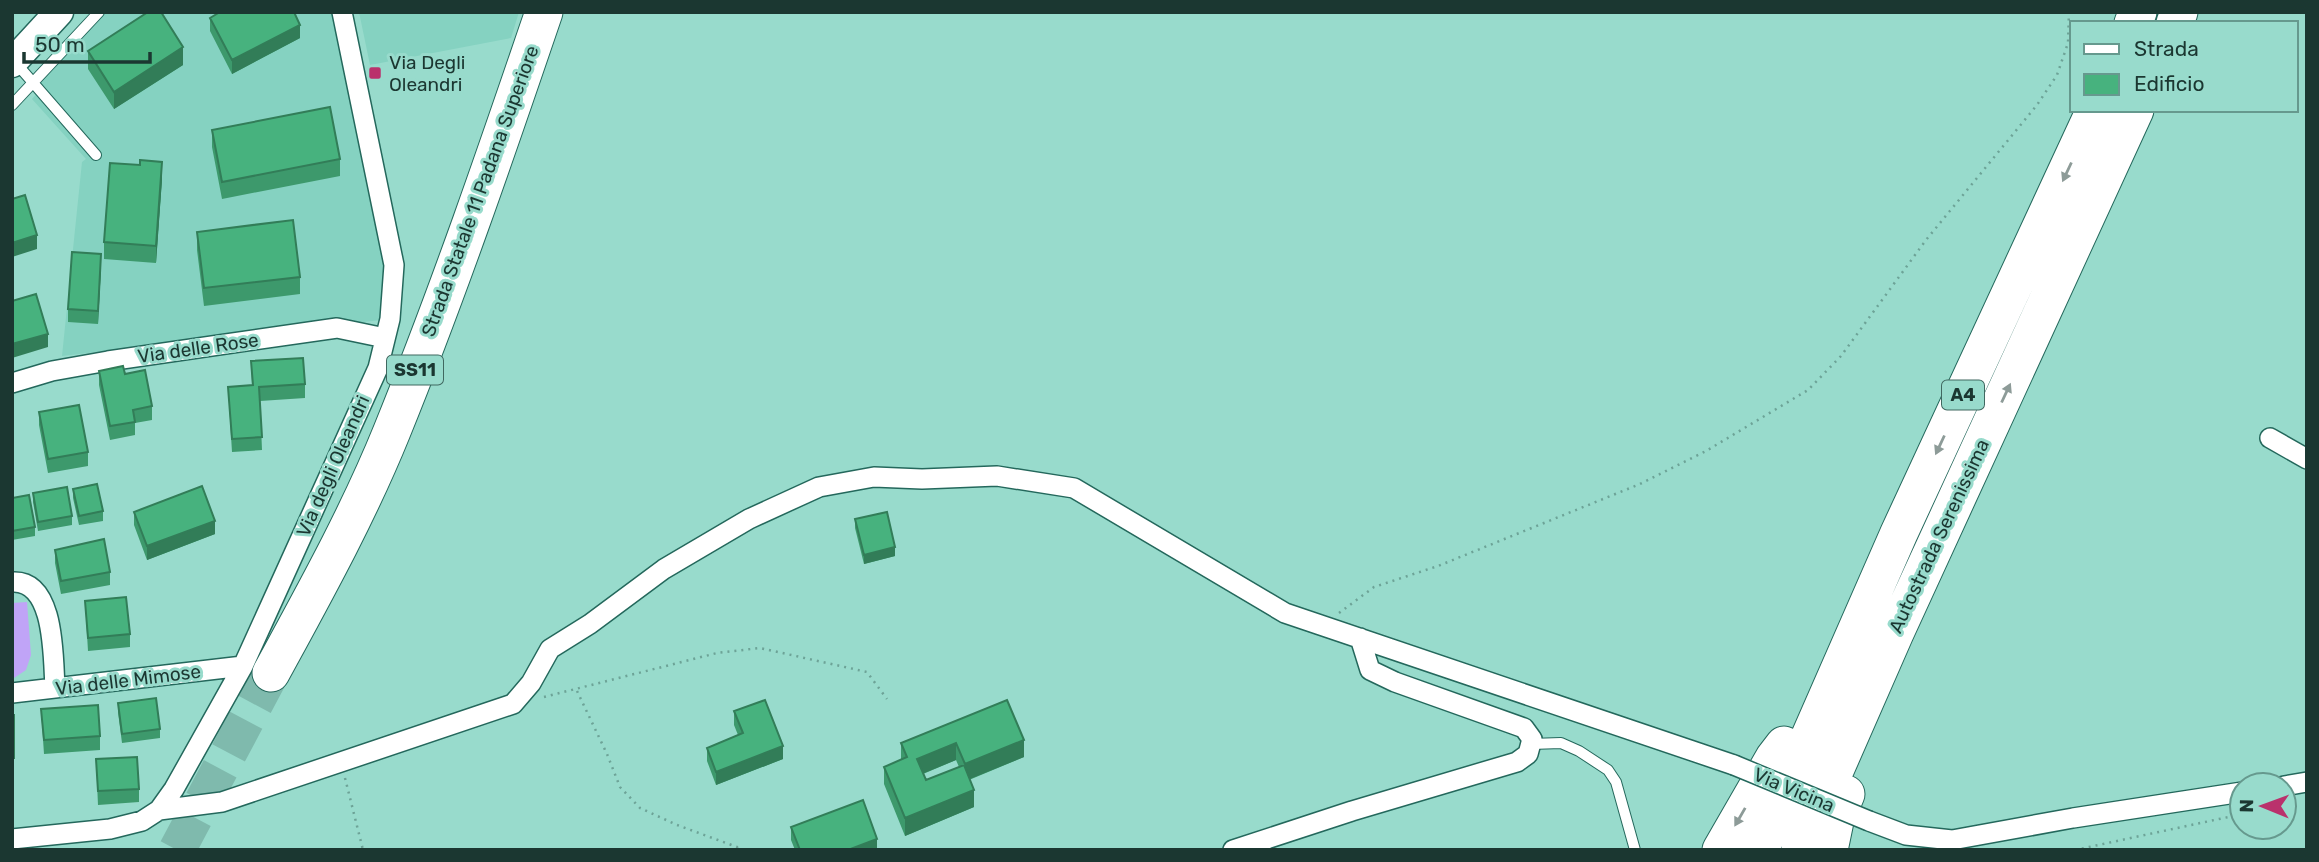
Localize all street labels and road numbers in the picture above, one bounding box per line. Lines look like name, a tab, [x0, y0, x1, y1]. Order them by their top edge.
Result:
street label: Strada Statale 11 Padana Superiore	[416, 42, 544, 340]
street label: Via delle Rose	[136, 328, 260, 368]
road number: SS11	[387, 356, 443, 384]
road number: A4	[1942, 380, 1984, 410]
street label: Via degli Oleandri	[291, 392, 375, 540]
street label: Autostrada Serenissima	[1884, 435, 1994, 637]
street label: Via delle Mimose	[54, 660, 202, 700]
street label: Via Vicina	[1750, 763, 1838, 817]

